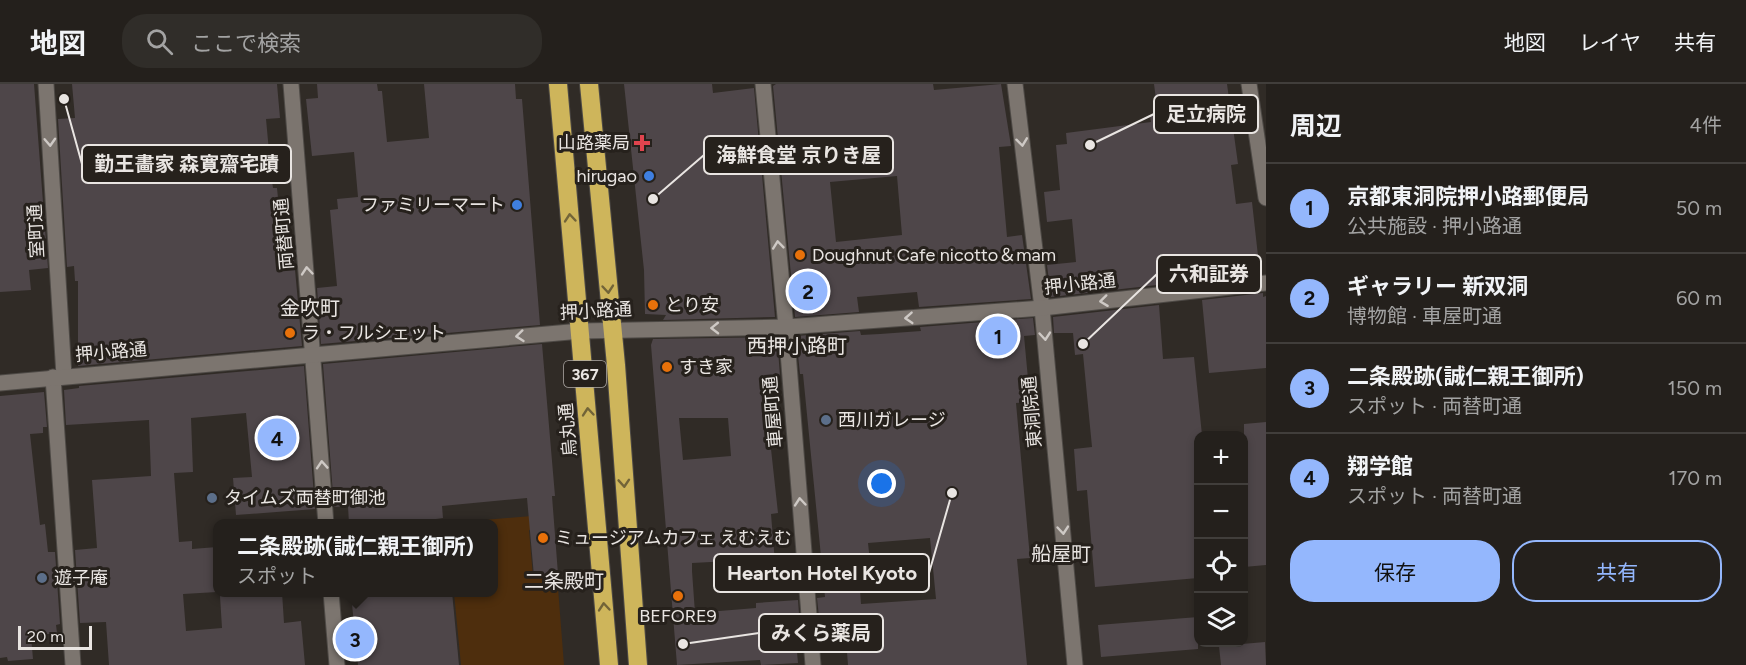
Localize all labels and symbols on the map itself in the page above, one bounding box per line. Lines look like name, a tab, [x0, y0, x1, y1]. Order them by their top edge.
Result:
callout: 足立病院	[1154, 95, 1258, 133]
text: 足立病院	[1166, 102, 1246, 126]
place label: 山路薬局	[558, 132, 630, 154]
marker: 山路薬局	[635, 136, 649, 150]
callout: 海鮮食堂 京りき屋	[704, 136, 893, 174]
one-way arrow	[1015, 137, 1027, 147]
one-way arrow	[43, 138, 56, 147]
text: 海鮮食堂 京りき屋	[717, 143, 881, 167]
callout: 勤王畵家 森寛齋宅蹟	[82, 145, 291, 183]
text: 勤王畵家 森寛齋宅蹟	[95, 152, 279, 176]
place label: hirugao	[576, 165, 637, 187]
marker: hirugao	[642, 169, 656, 183]
place label: ファミリーマート	[361, 194, 505, 216]
street label: 両替町通	[270, 197, 298, 271]
marker: ファミリーマート	[510, 198, 524, 212]
street label: 室町通	[24, 203, 48, 259]
one-way arrow	[564, 214, 577, 223]
one-way arrow	[772, 240, 785, 250]
place label: Doughnut Cafe nicotto＆mam	[812, 244, 1056, 266]
marker: Doughnut Cafe nicotto＆mam	[793, 248, 807, 262]
callout: 六和証券	[1157, 255, 1261, 293]
text: 六和証券	[1169, 262, 1249, 286]
one-way arrow	[301, 266, 314, 275]
pin: 2	[788, 268, 828, 314]
street label: 押小路通	[1043, 269, 1117, 299]
one-way arrow	[601, 284, 614, 293]
place label: とり安	[665, 294, 719, 316]
one-way arrow	[1099, 294, 1108, 307]
district label: 金吹町	[280, 296, 340, 320]
street label: 押小路通	[559, 298, 633, 324]
marker: とり安	[646, 298, 660, 312]
one-way arrow	[905, 311, 914, 324]
pin: 1	[978, 314, 1018, 358]
one-way arrow	[710, 321, 719, 334]
place label: ラ・フルシェット	[302, 322, 446, 344]
marker: ラ・フルシェット	[283, 326, 297, 340]
one-way arrow	[515, 329, 524, 342]
one-way arrow	[1038, 331, 1051, 340]
district label: 西押小路町	[747, 334, 847, 358]
street label: 押小路通	[74, 338, 148, 366]
place label: すき家	[679, 356, 733, 378]
marker: すき家	[660, 360, 674, 374]
road number: 367	[564, 361, 606, 387]
street label: 車屋町通	[759, 375, 787, 449]
street label: 東洞院通	[1018, 375, 1046, 449]
street label: 烏丸通	[555, 402, 581, 458]
one-way arrow	[582, 408, 595, 417]
place label: 西川ガレージ	[838, 409, 946, 431]
marker: 西川ガレージ	[819, 413, 833, 427]
pin: 4	[258, 416, 296, 460]
one-way arrow	[316, 461, 329, 470]
your location	[867, 469, 896, 498]
one-way arrow	[618, 478, 631, 487]
place label: タイムズ両替町御池	[224, 487, 386, 509]
marker: タイムズ両替町御池	[205, 491, 219, 505]
one-way arrow	[794, 497, 807, 507]
one-way arrow	[1056, 525, 1069, 534]
place label: ミュージアムカフェ えむえむ	[555, 527, 792, 549]
marker: ミュージアムカフェ えむえむ	[536, 531, 550, 545]
district label: 船屋町	[1031, 542, 1091, 566]
callout: Hearton Hotel Kyoto	[714, 554, 929, 592]
text: Hearton Hotel Kyoto	[727, 561, 917, 585]
place label: 遊子庵	[54, 567, 108, 589]
district label: 二条殿町	[524, 569, 604, 593]
marker: 遊子庵	[35, 571, 49, 585]
marker: BEFORE9	[671, 589, 685, 603]
one-way arrow	[598, 602, 611, 611]
place label: BEFORE9	[639, 605, 717, 627]
callout: みくら薬局	[759, 614, 883, 652]
pin: 3	[336, 616, 374, 662]
text: みくら薬局	[771, 621, 871, 645]
scale bar	[18, 623, 92, 650]

